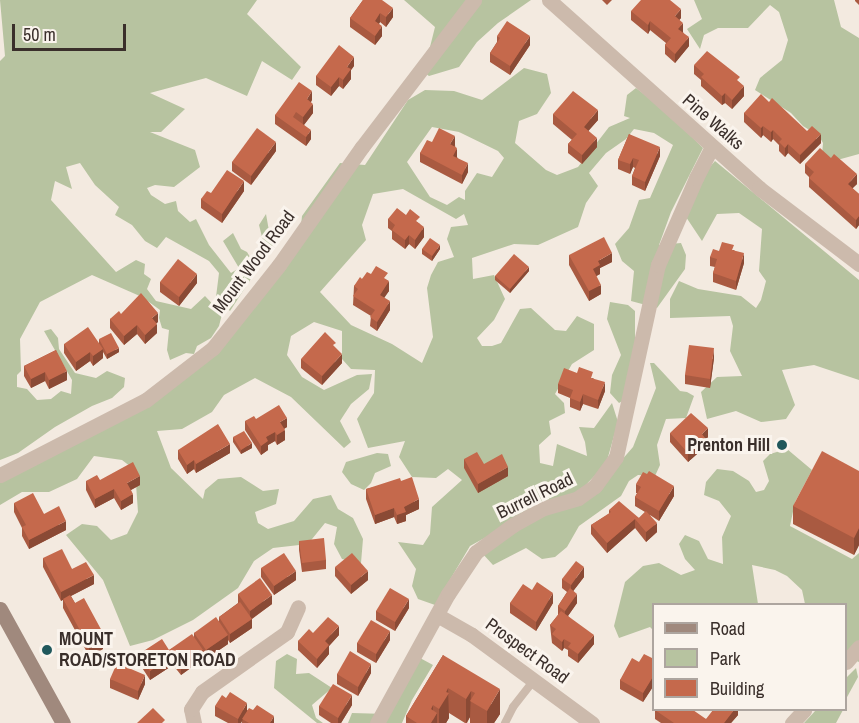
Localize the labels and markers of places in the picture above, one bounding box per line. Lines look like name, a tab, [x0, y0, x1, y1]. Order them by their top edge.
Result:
place label: Prenton Hill	[687, 434, 770, 456]
marker: Prenton Hill	[775, 438, 789, 452]
place label: MOUNT ROAD/STORETON ROAD	[59, 629, 236, 672]
marker: MOUNT ROAD/STORETON ROAD	[40, 643, 54, 657]

